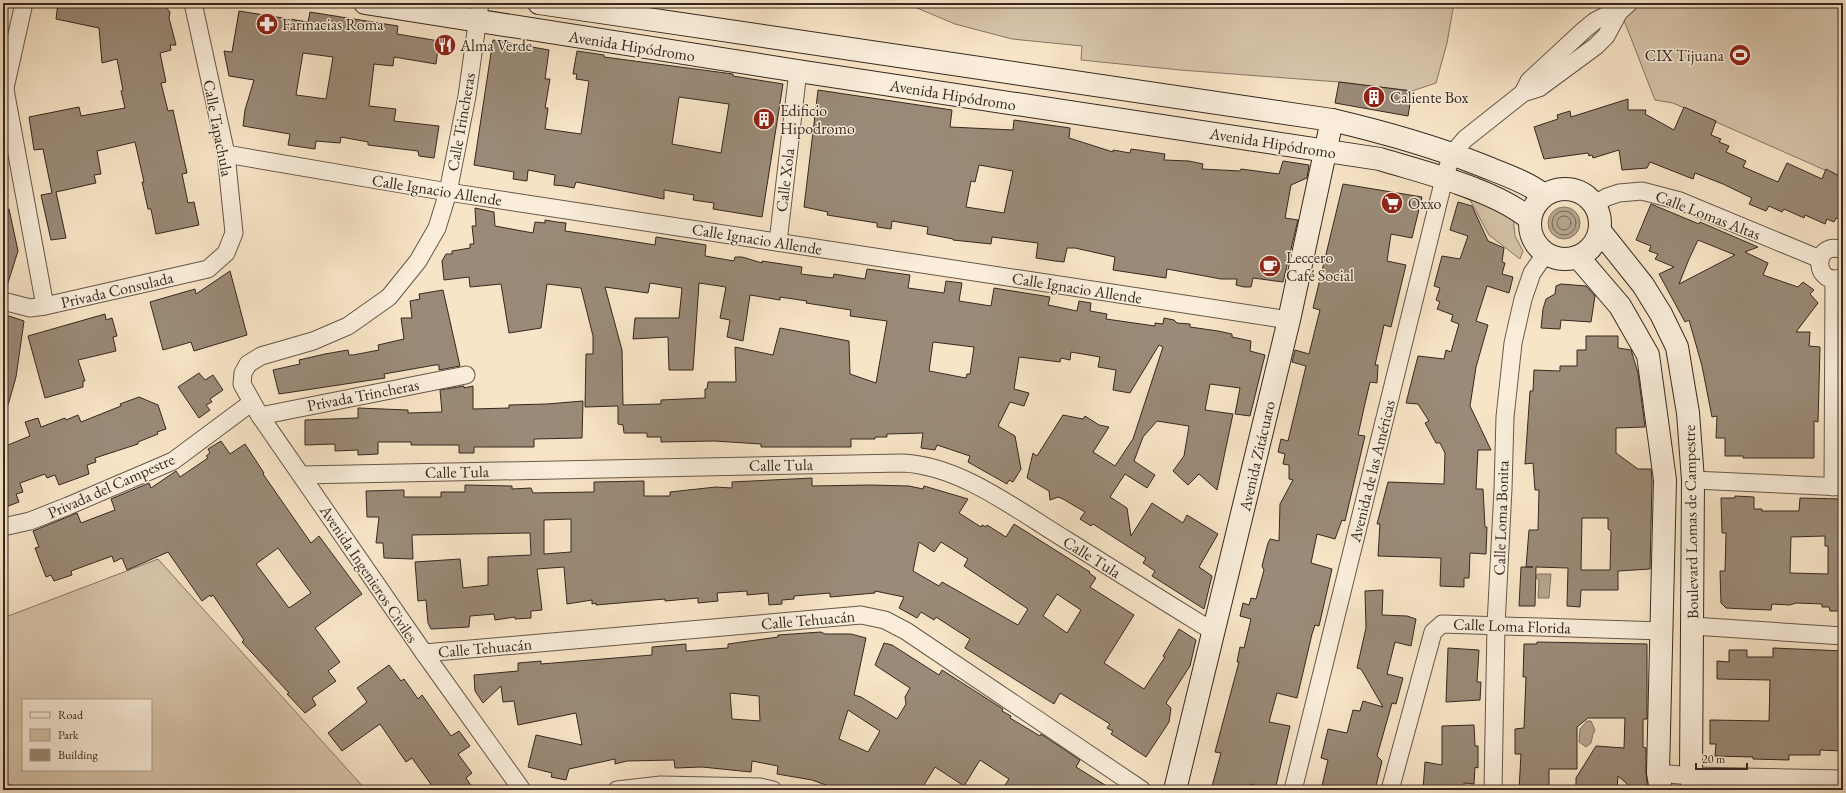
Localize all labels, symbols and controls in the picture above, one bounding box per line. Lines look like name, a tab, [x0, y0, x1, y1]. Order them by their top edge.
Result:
pharmacy icon: Farmacias Roma	[254, 11, 280, 37]
place label: Farmacias Roma	[282, 14, 384, 35]
street label: Avenida Hipódromo	[566, 25, 697, 66]
restaurant icon: Alma Verde	[432, 32, 458, 58]
place label: Alma Verde	[459, 35, 532, 56]
sports icon: CIX Tijuana	[1727, 42, 1753, 68]
place label: CIX Tijuana	[1645, 45, 1725, 66]
street label: Calle Trincheras	[442, 71, 480, 173]
street label: Avenida Hipódromo	[887, 74, 1018, 115]
street label: Calle Tapachula	[198, 78, 238, 179]
building icon: Caliente Box	[1361, 84, 1387, 110]
place label: Caliente Box	[1390, 87, 1468, 108]
place label: Edificio Hipodromo	[780, 100, 855, 139]
building icon: Edificio Hipodromo	[751, 106, 777, 132]
street label: Avenida Hipódromo	[1207, 122, 1338, 163]
street label: Calle Xola	[771, 146, 799, 213]
street label: Calle Ignacio Allende	[370, 169, 504, 211]
street label: Calle Lomas Altas	[1653, 185, 1763, 245]
supermarket icon: Oxxo	[1379, 190, 1405, 216]
place label: Oxxo	[1408, 193, 1442, 214]
street label: Calle Ignacio Allende	[690, 218, 824, 260]
place label: Leccero Café Social	[1286, 247, 1354, 286]
cafe icon: Leccero Café Social	[1257, 253, 1283, 279]
street label: Privada Consulada	[59, 267, 176, 313]
street label: Calle Ignacio Allende	[1010, 267, 1144, 309]
street label: Privada Trincheras	[305, 374, 421, 416]
street label: Avenida de las Américas	[1344, 398, 1400, 545]
street label: Avenida Zitácuaro	[1234, 399, 1280, 514]
street label: Boulevard Lomas de Campestre	[1679, 425, 1703, 619]
street label: Privada del Campestre	[44, 449, 178, 523]
street label: Calle Tula	[749, 454, 814, 476]
street label: Calle Loma Bonita	[1488, 459, 1514, 576]
street label: Calle Tula	[425, 461, 490, 483]
street label: Avenida Ingenieros Civiles	[315, 500, 423, 647]
street label: Calle Tula	[1059, 531, 1125, 583]
street label: Calle Tehuacán	[760, 605, 856, 635]
street label: Calle Loma Florida	[1453, 613, 1572, 639]
street label: Calle Tehuacán	[437, 633, 533, 663]
legend	[22, 699, 152, 771]
text: Road	[58, 707, 84, 723]
text: Park	[58, 727, 79, 743]
scale bar	[1696, 745, 1747, 771]
text: Building	[58, 747, 99, 763]
text: 20 m	[1702, 751, 1726, 767]

